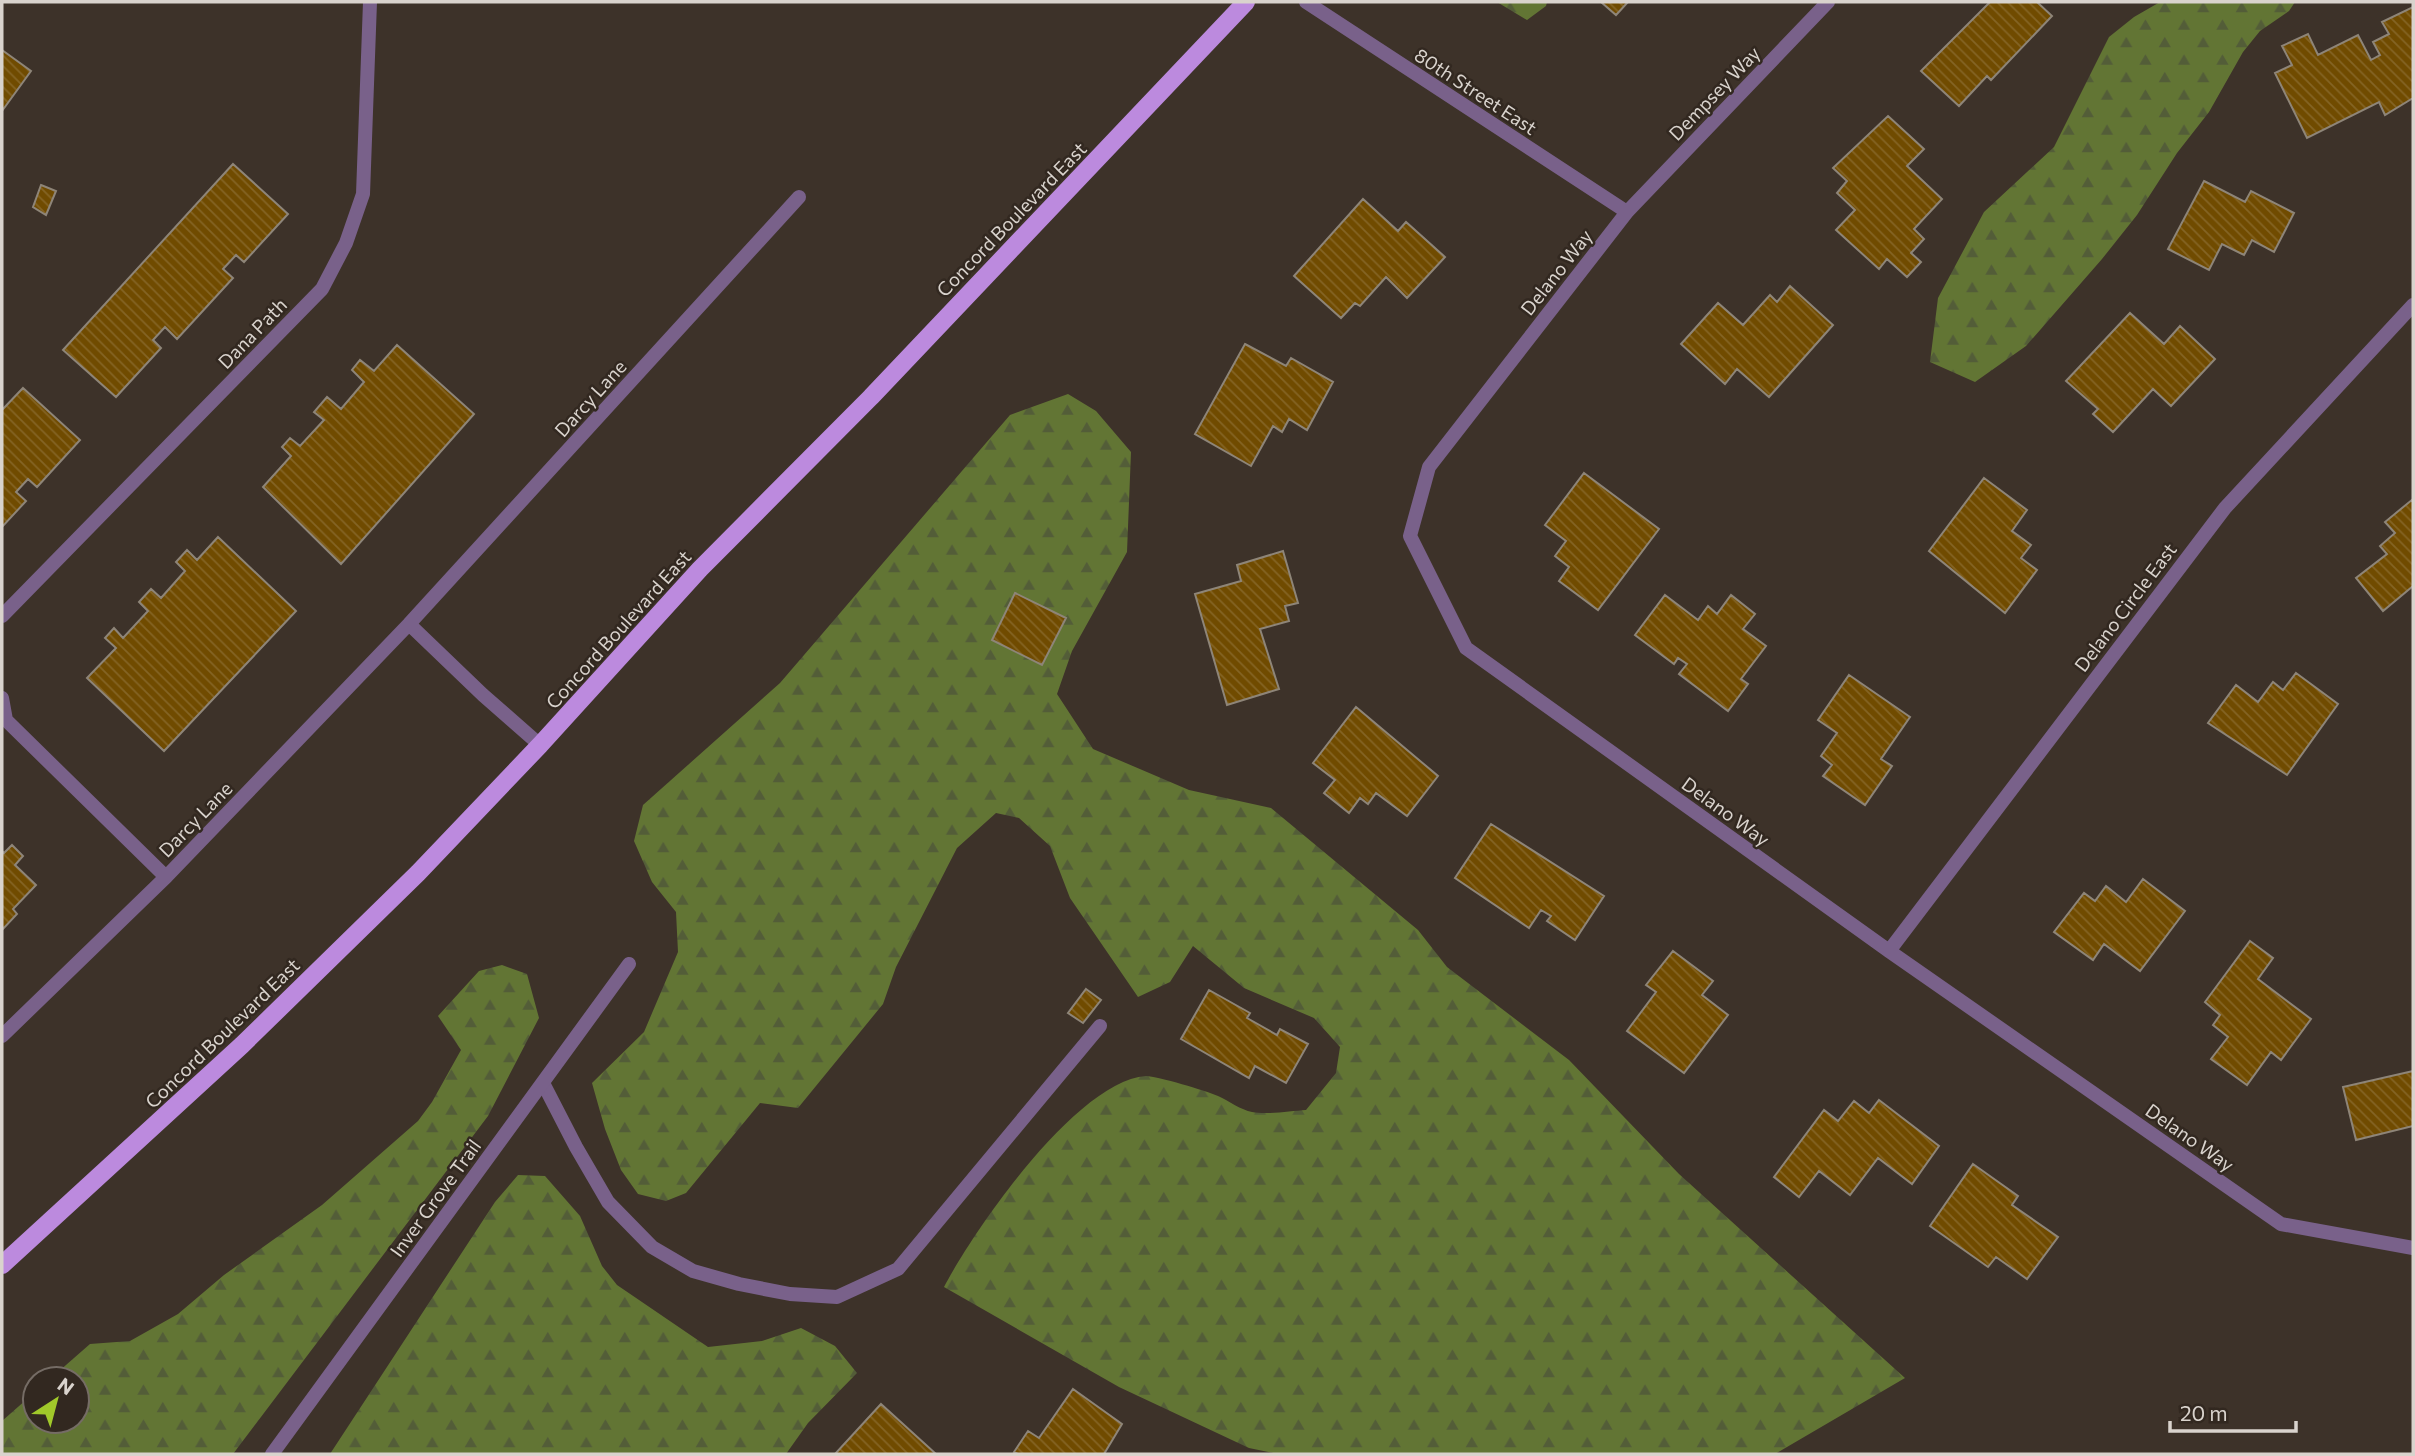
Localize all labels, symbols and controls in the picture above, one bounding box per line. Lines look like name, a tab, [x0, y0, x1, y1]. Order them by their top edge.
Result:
street label: Dempsey Way	[1664, 41, 1765, 145]
street label: 80th Street East	[1411, 43, 1542, 139]
street label: Concord Boulevard East	[931, 137, 1091, 301]
street label: Delano Way	[1515, 224, 1597, 320]
street label: Dana Path	[213, 293, 291, 373]
street label: Darcy Lane	[549, 355, 631, 441]
street label: Delano Circle East	[2069, 538, 2181, 676]
street label: Concord Boulevard East	[541, 545, 695, 713]
street label: Delano Way	[1678, 772, 1774, 851]
street label: Darcy Lane	[153, 777, 237, 861]
street label: Concord Boulevard East	[140, 953, 304, 1113]
street label: Delano Way	[2141, 1098, 2239, 1176]
street label: Inver Grove Trail	[385, 1135, 485, 1261]
north arrow	[21, 1365, 91, 1435]
text: N	[54, 1372, 79, 1399]
scale bar	[2170, 1390, 2296, 1434]
text: 20 m	[2180, 1400, 2228, 1425]

